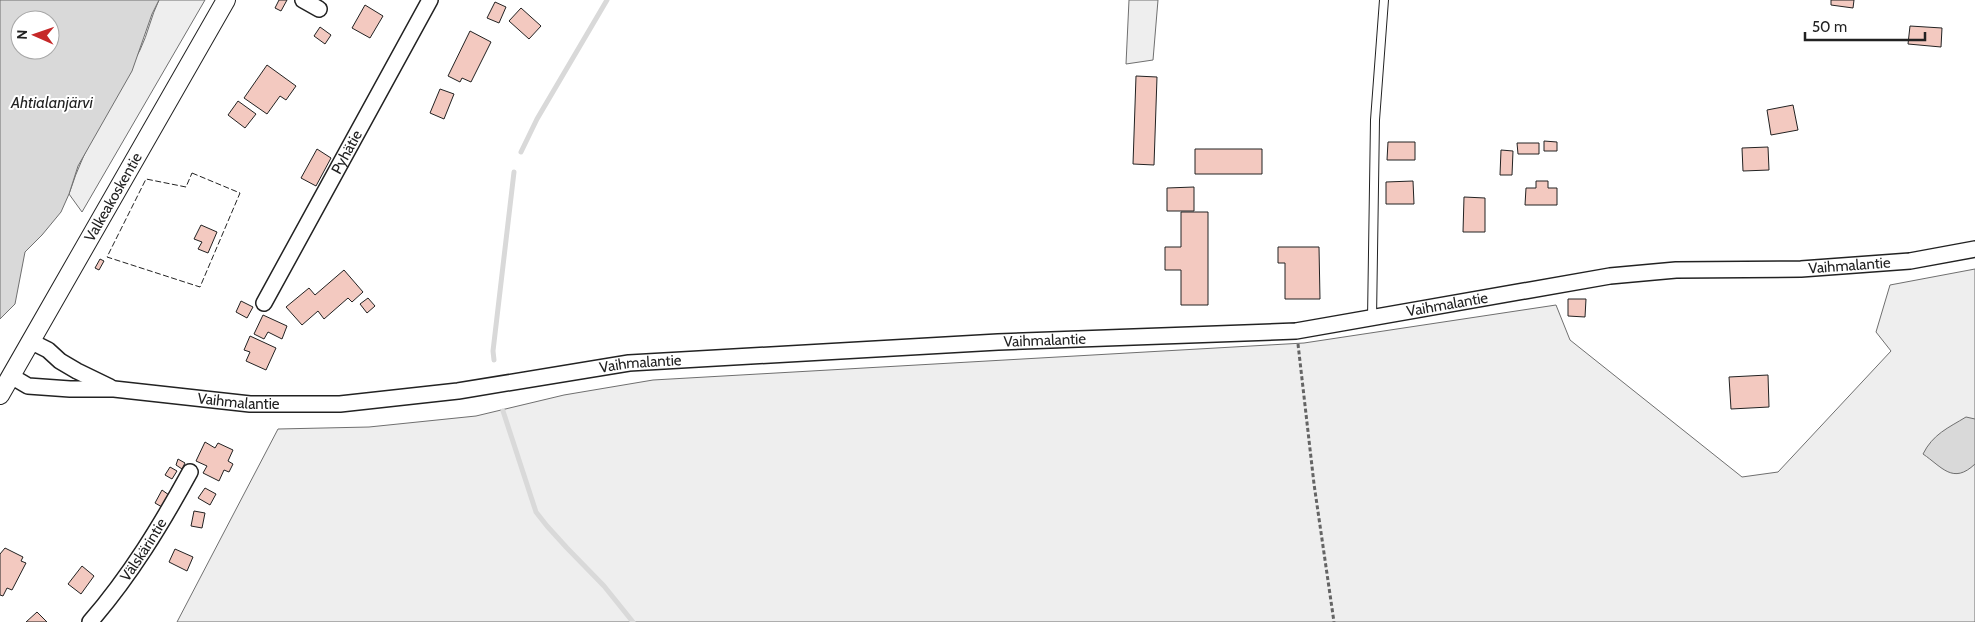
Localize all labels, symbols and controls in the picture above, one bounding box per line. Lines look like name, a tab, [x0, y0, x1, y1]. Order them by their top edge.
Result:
north arrow	[10, 10, 60, 60]
scale bar	[1805, 10, 1925, 42]
text: 50 m	[1812, 18, 1847, 36]
text: N	[13, 29, 31, 40]
water label: Ahtialanjärvi	[10, 93, 94, 112]
street label: Pyhätie	[327, 127, 366, 177]
street label: Valkeakoskentie	[81, 149, 146, 245]
street label: Vaihmalantie	[1808, 253, 1891, 277]
street label: Vaihmalantie	[1405, 288, 1490, 320]
street label: Vaihmalantie	[1003, 330, 1087, 351]
street label: Vaihmalantie	[598, 351, 682, 377]
street label: Vaihmalantie	[196, 389, 280, 413]
street label: Välskärintie	[116, 515, 171, 585]

